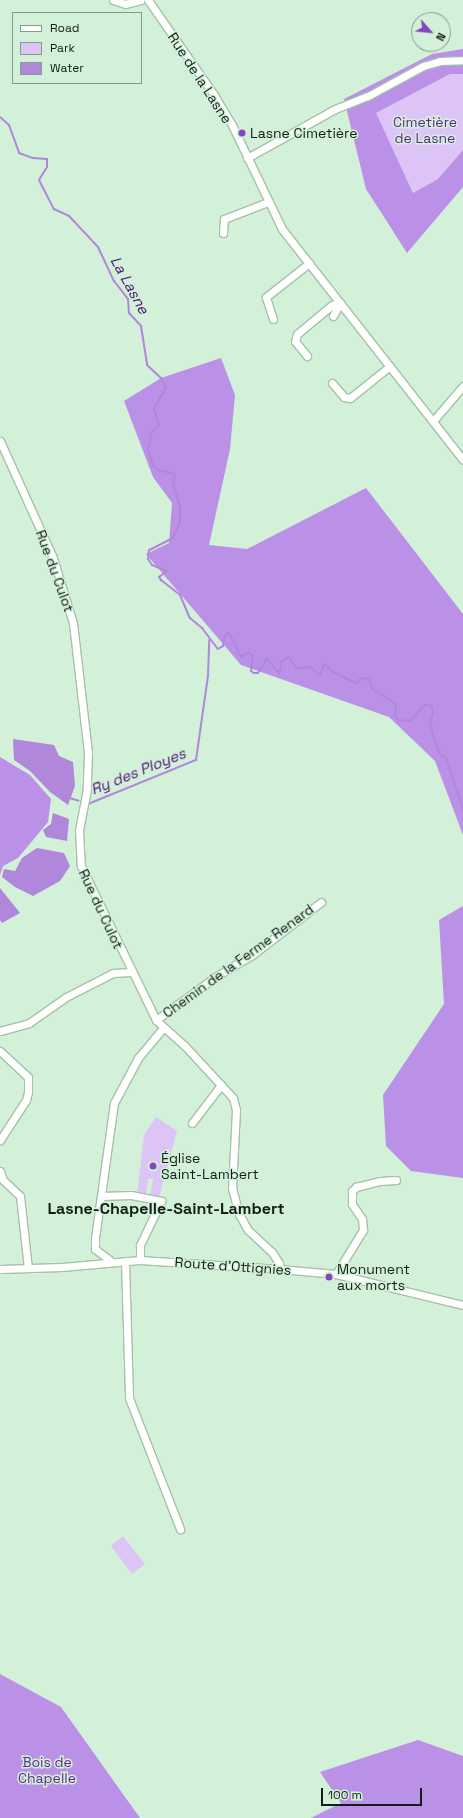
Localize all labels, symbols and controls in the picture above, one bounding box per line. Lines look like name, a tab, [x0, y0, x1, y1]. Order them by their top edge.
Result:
legend	[12, 12, 142, 84]
north arrow	[411, 12, 451, 52]
text: Road	[50, 20, 79, 36]
street label: Rue de la Lasne	[164, 29, 236, 127]
text: N	[433, 31, 449, 43]
text: Park	[50, 40, 75, 56]
text: Water	[50, 60, 84, 76]
park label: Cimetière de Lasne	[393, 114, 457, 146]
place label: Lasne Cimetière	[250, 125, 357, 141]
marker: Lasne Cimetière	[237, 128, 247, 138]
water label: La Lasne	[107, 253, 153, 317]
street label: Rue du Culot	[32, 528, 78, 614]
water label: Ry des Ployes	[88, 744, 188, 798]
street label: Rue du Culot	[75, 866, 127, 952]
street label: Chemin de la Ferme Renard	[159, 901, 317, 1021]
place label: Église Saint-Lambert	[161, 1150, 259, 1182]
marker: Église Saint-Lambert	[148, 1161, 158, 1171]
district label: Lasne-Chapelle-Saint-Lambert	[47, 1199, 285, 1219]
street label: Route d'Ottignies	[174, 1254, 292, 1278]
place label: Monument aux morts	[337, 1261, 410, 1294]
marker: Monument aux morts	[324, 1272, 334, 1282]
park label: Bois de Chapelle	[18, 1754, 76, 1786]
scale bar	[323, 1780, 424, 1806]
text: 100 m	[328, 1787, 362, 1803]

